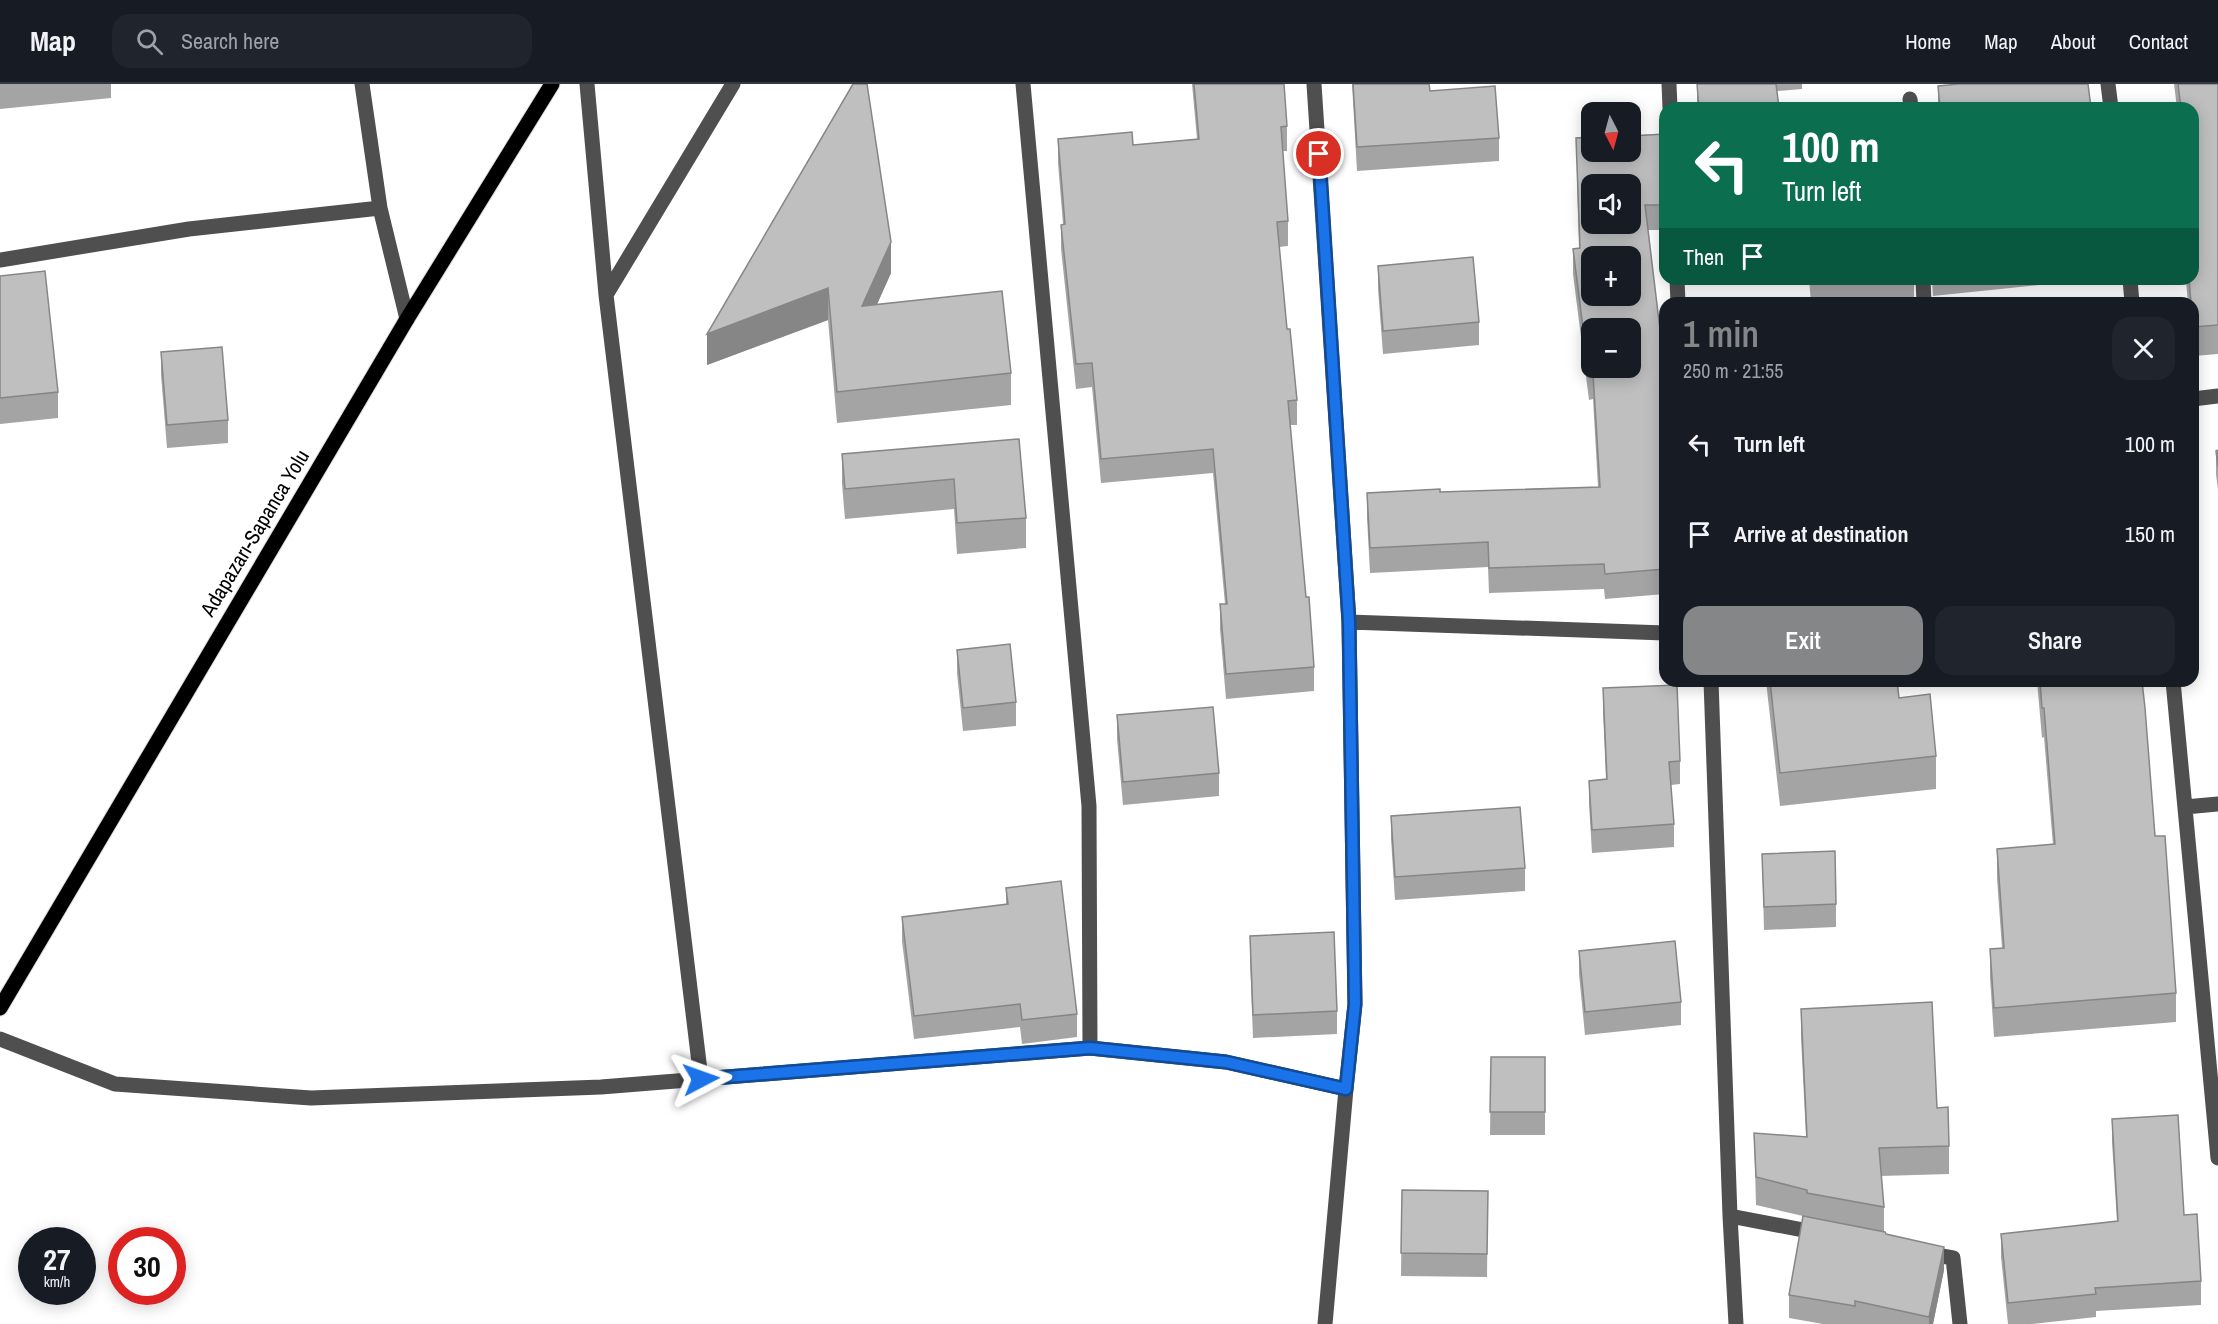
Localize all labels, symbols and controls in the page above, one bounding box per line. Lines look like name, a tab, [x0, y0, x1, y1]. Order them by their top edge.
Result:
search box	[112, 14, 532, 68]
text: Map	[30, 22, 76, 60]
icon: search	[133, 25, 166, 58]
text: Search here	[181, 26, 279, 56]
text: Home	[1905, 27, 1951, 56]
text: Map	[1984, 27, 2018, 56]
text: About	[2051, 27, 2096, 56]
text: Contact	[2129, 27, 2188, 56]
north arrow	[1581, 102, 1641, 162]
map controls	[1581, 102, 1641, 378]
text: 100 m	[1782, 119, 1880, 175]
icon: left	[1683, 126, 1761, 204]
pin	[1293, 128, 1344, 179]
icon: arrive	[1302, 137, 1335, 170]
text: Turn left	[1782, 173, 1861, 209]
button: sound	[1581, 174, 1641, 234]
icon: arrive	[1736, 240, 1769, 273]
text: Then	[1683, 242, 1724, 272]
button: +	[1581, 246, 1641, 306]
text: 1 min	[1683, 310, 1759, 358]
button: close	[2112, 317, 2175, 380]
button: −	[1581, 318, 1641, 378]
text: 250 m · 21:55	[1683, 357, 1783, 384]
icon: left	[1683, 428, 1716, 461]
text: Turn left	[1734, 429, 1805, 459]
text: 100 m	[2125, 429, 2175, 459]
street label: Adapazarı-Sapanca Yolu	[193, 444, 316, 622]
icon: arrive	[1683, 518, 1716, 551]
text: Arrive at destination	[1734, 519, 1908, 549]
text: 150 m	[2125, 519, 2175, 549]
button: Exit	[1683, 606, 1923, 675]
button: Share	[1935, 606, 2175, 675]
position arrow	[669, 1047, 733, 1111]
speed limit sign: 30	[108, 1227, 186, 1305]
text: 27	[43, 1239, 71, 1279]
text: km/h	[44, 1271, 70, 1292]

